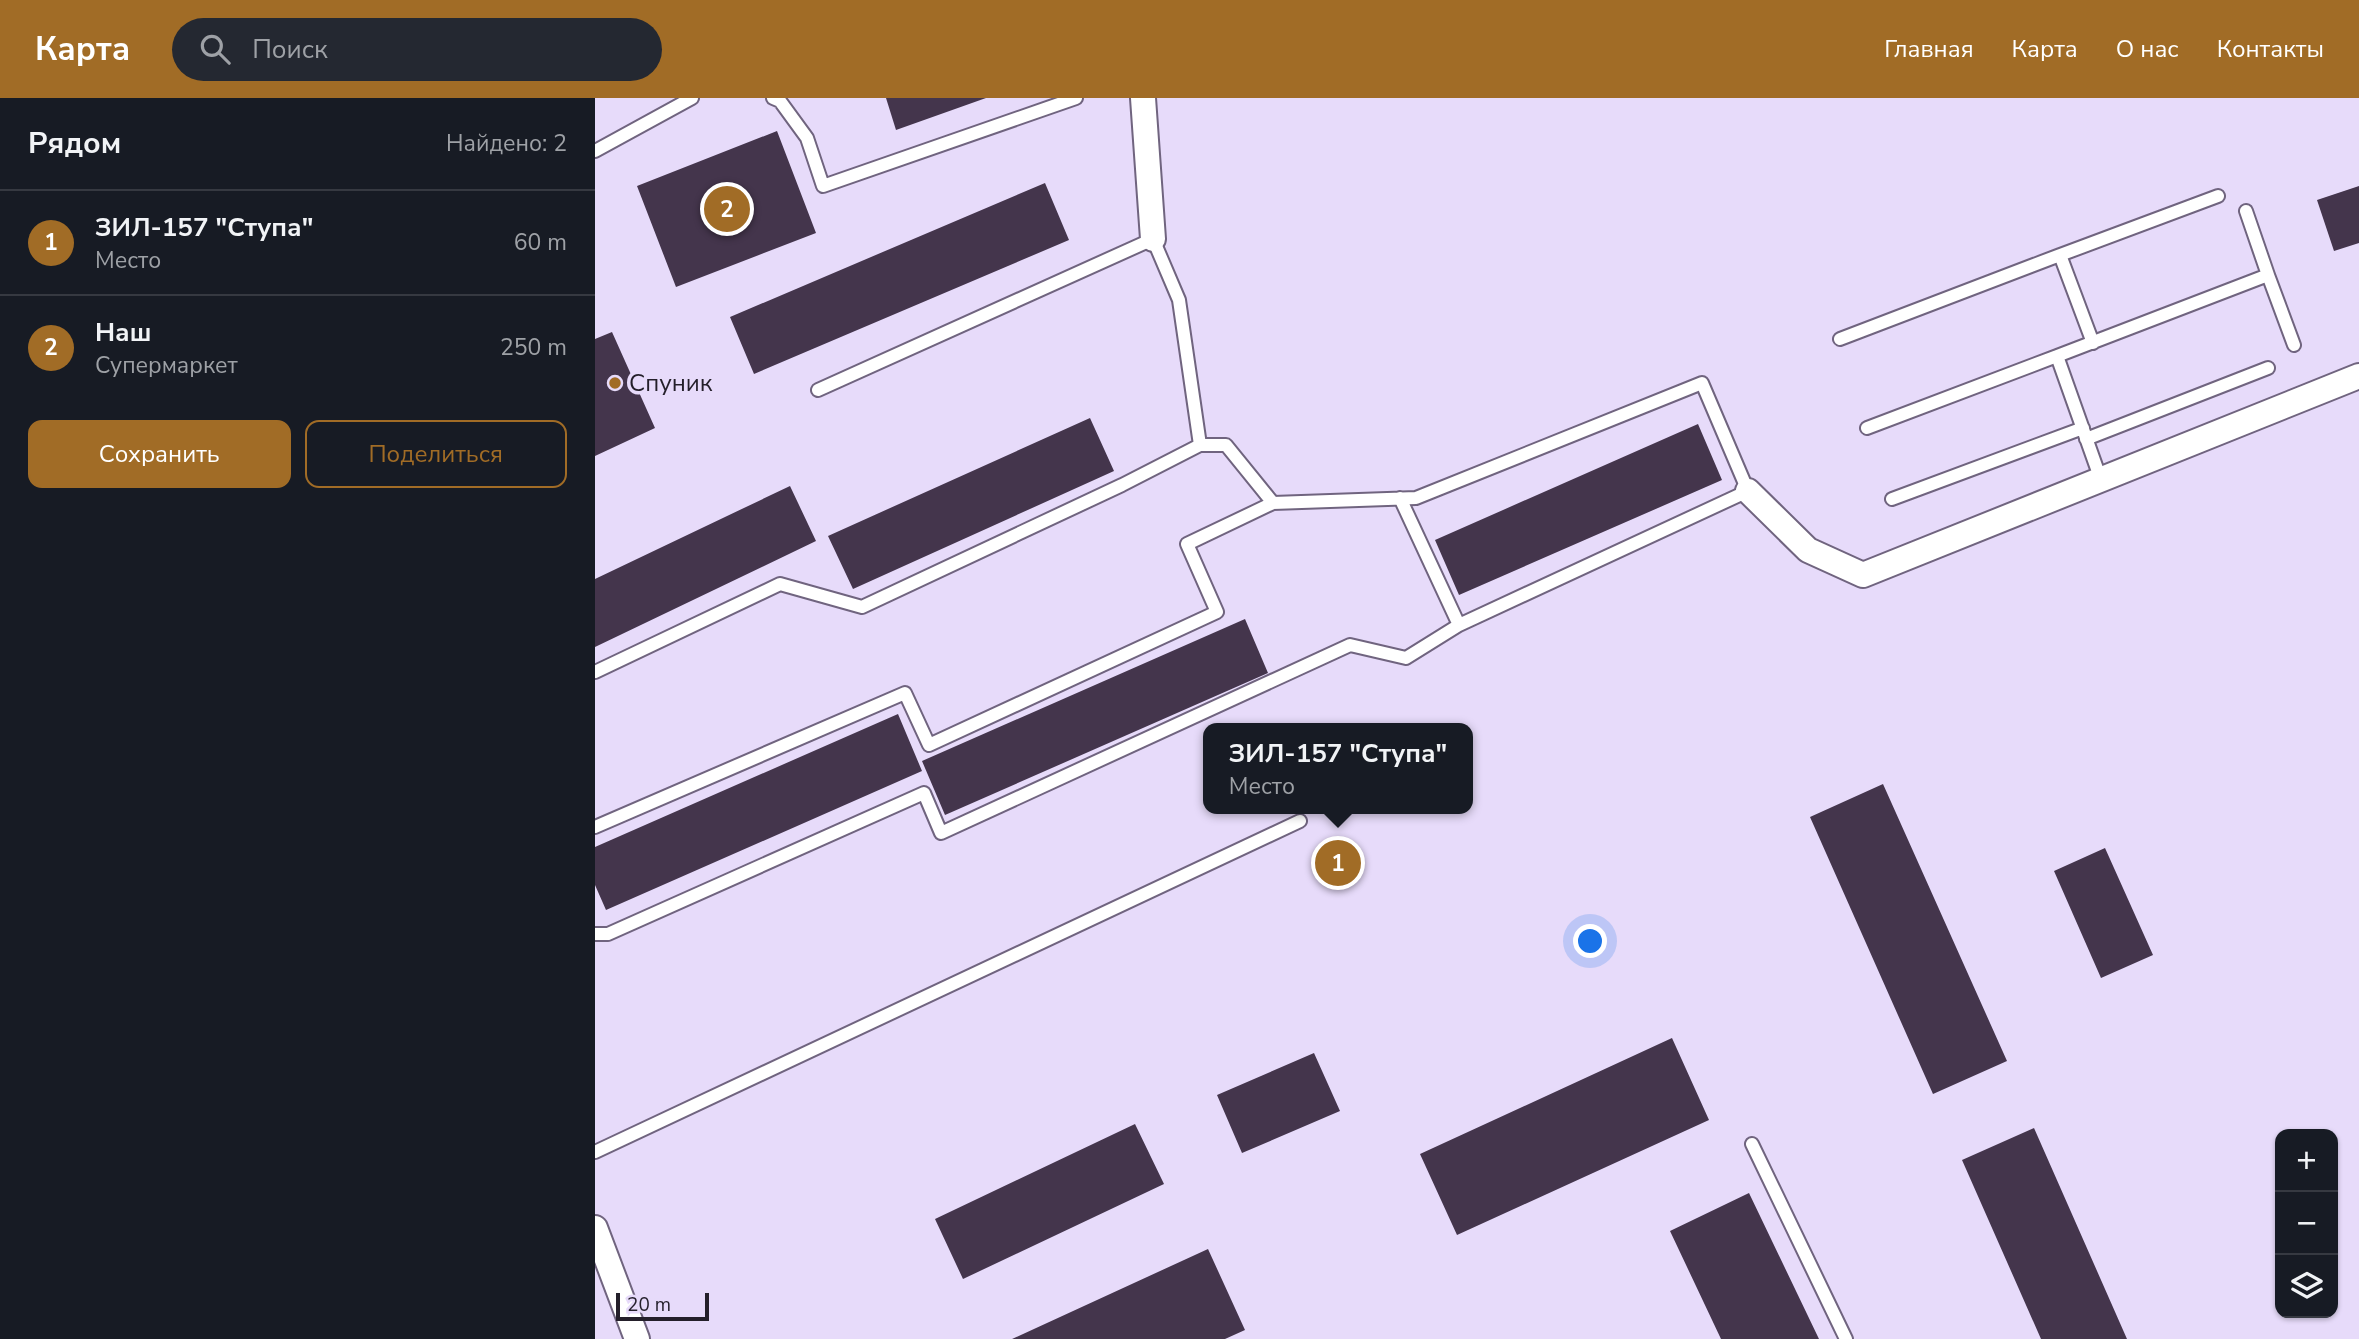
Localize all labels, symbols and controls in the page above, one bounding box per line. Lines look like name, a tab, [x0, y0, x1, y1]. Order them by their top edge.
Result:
search box	[172, 18, 662, 81]
text: Карта	[35, 27, 130, 72]
icon: search	[196, 30, 234, 68]
text: Поиск	[252, 32, 328, 67]
text: Главная	[1884, 33, 1974, 65]
text: Карта	[2012, 33, 2078, 65]
text: О нас	[2116, 33, 2179, 65]
text: Контакты	[2217, 33, 2324, 65]
text: Рядом	[28, 123, 121, 164]
text: Найдено: 2	[446, 128, 567, 159]
pin: 2	[704, 183, 750, 235]
text: ЗИЛ-157 "Ступа"	[95, 210, 313, 245]
text: 1	[44, 227, 58, 258]
text: 60 m	[514, 227, 567, 258]
text: Место	[95, 245, 161, 276]
text: Наш	[95, 315, 151, 350]
text: 2	[44, 332, 58, 363]
text: 250 m	[500, 332, 567, 363]
text: Супермаркет	[95, 350, 238, 381]
place label: Спуник	[629, 367, 713, 399]
marker: Спуник	[607, 375, 623, 391]
button: Сохранить	[28, 420, 291, 488]
button: Поделиться	[305, 420, 567, 488]
popup	[1203, 723, 1473, 814]
text: ЗИЛ-157 "Ступа"	[1229, 736, 1447, 771]
text: Место	[1229, 771, 1295, 802]
pin: 1	[1315, 837, 1361, 889]
your location	[1573, 924, 1607, 958]
map controls	[2275, 1129, 2338, 1318]
button: +	[2275, 1129, 2338, 1192]
button: −	[2275, 1192, 2338, 1255]
button: layers	[2275, 1255, 2338, 1318]
scale bar	[616, 1290, 709, 1322]
text: 20 m	[627, 1292, 671, 1318]

